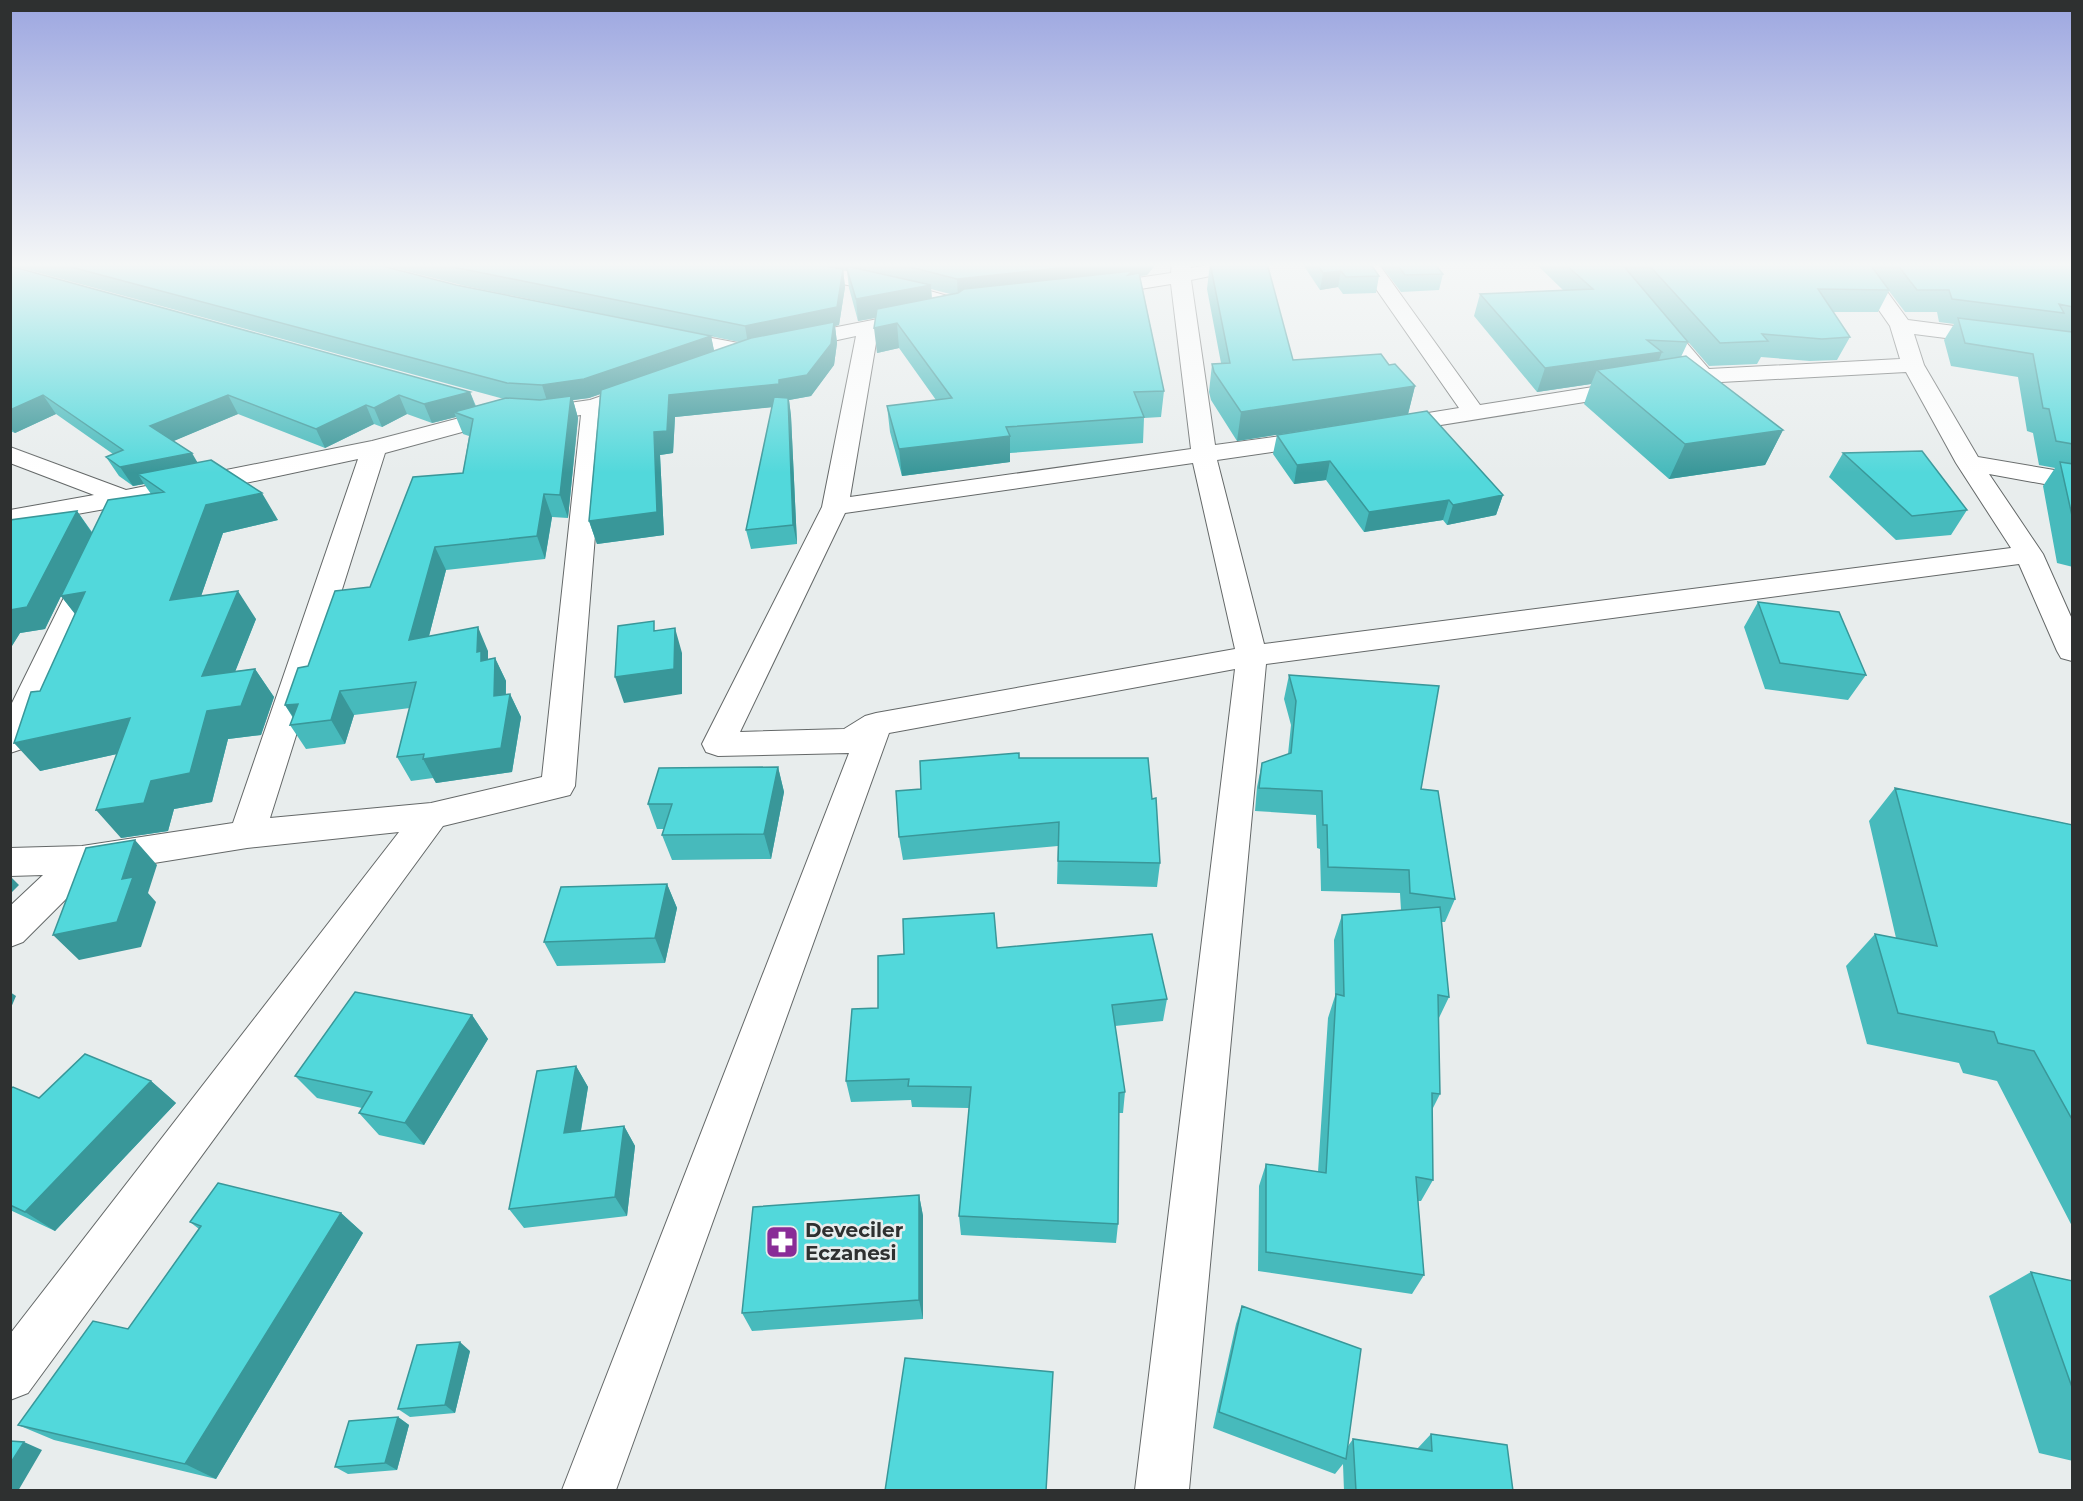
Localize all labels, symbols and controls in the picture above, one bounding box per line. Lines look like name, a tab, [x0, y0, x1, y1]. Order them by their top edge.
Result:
place label: Deveciler Eczanesi	[805, 1218, 904, 1265]
pharmacy icon: Deveciler Eczanesi	[764, 1224, 800, 1260]

